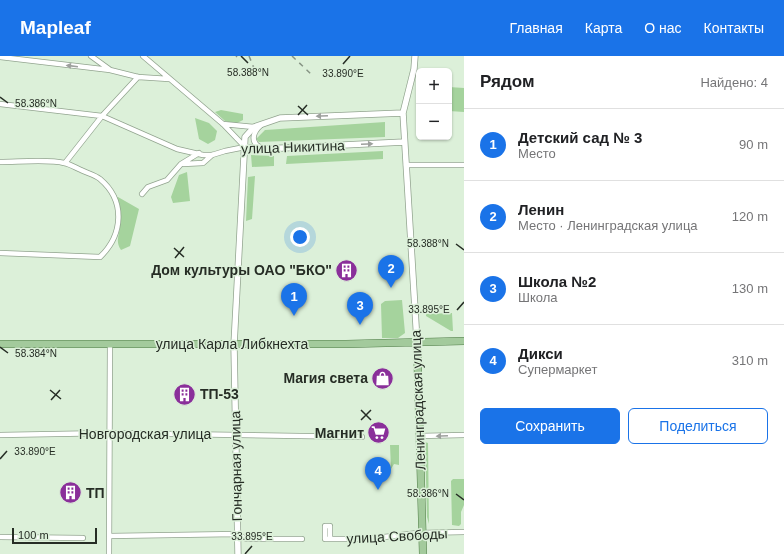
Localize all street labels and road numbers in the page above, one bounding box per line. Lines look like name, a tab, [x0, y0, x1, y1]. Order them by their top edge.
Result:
street label: улица Никитина	[241, 137, 345, 157]
street label: Ленинградская улица	[408, 329, 428, 470]
street label: улица Карла Либкнехта	[156, 336, 309, 352]
street label: Гончарная улица	[227, 410, 245, 521]
street label: Новгородская улица	[79, 426, 211, 442]
street label: улица Свободы	[346, 525, 448, 547]

